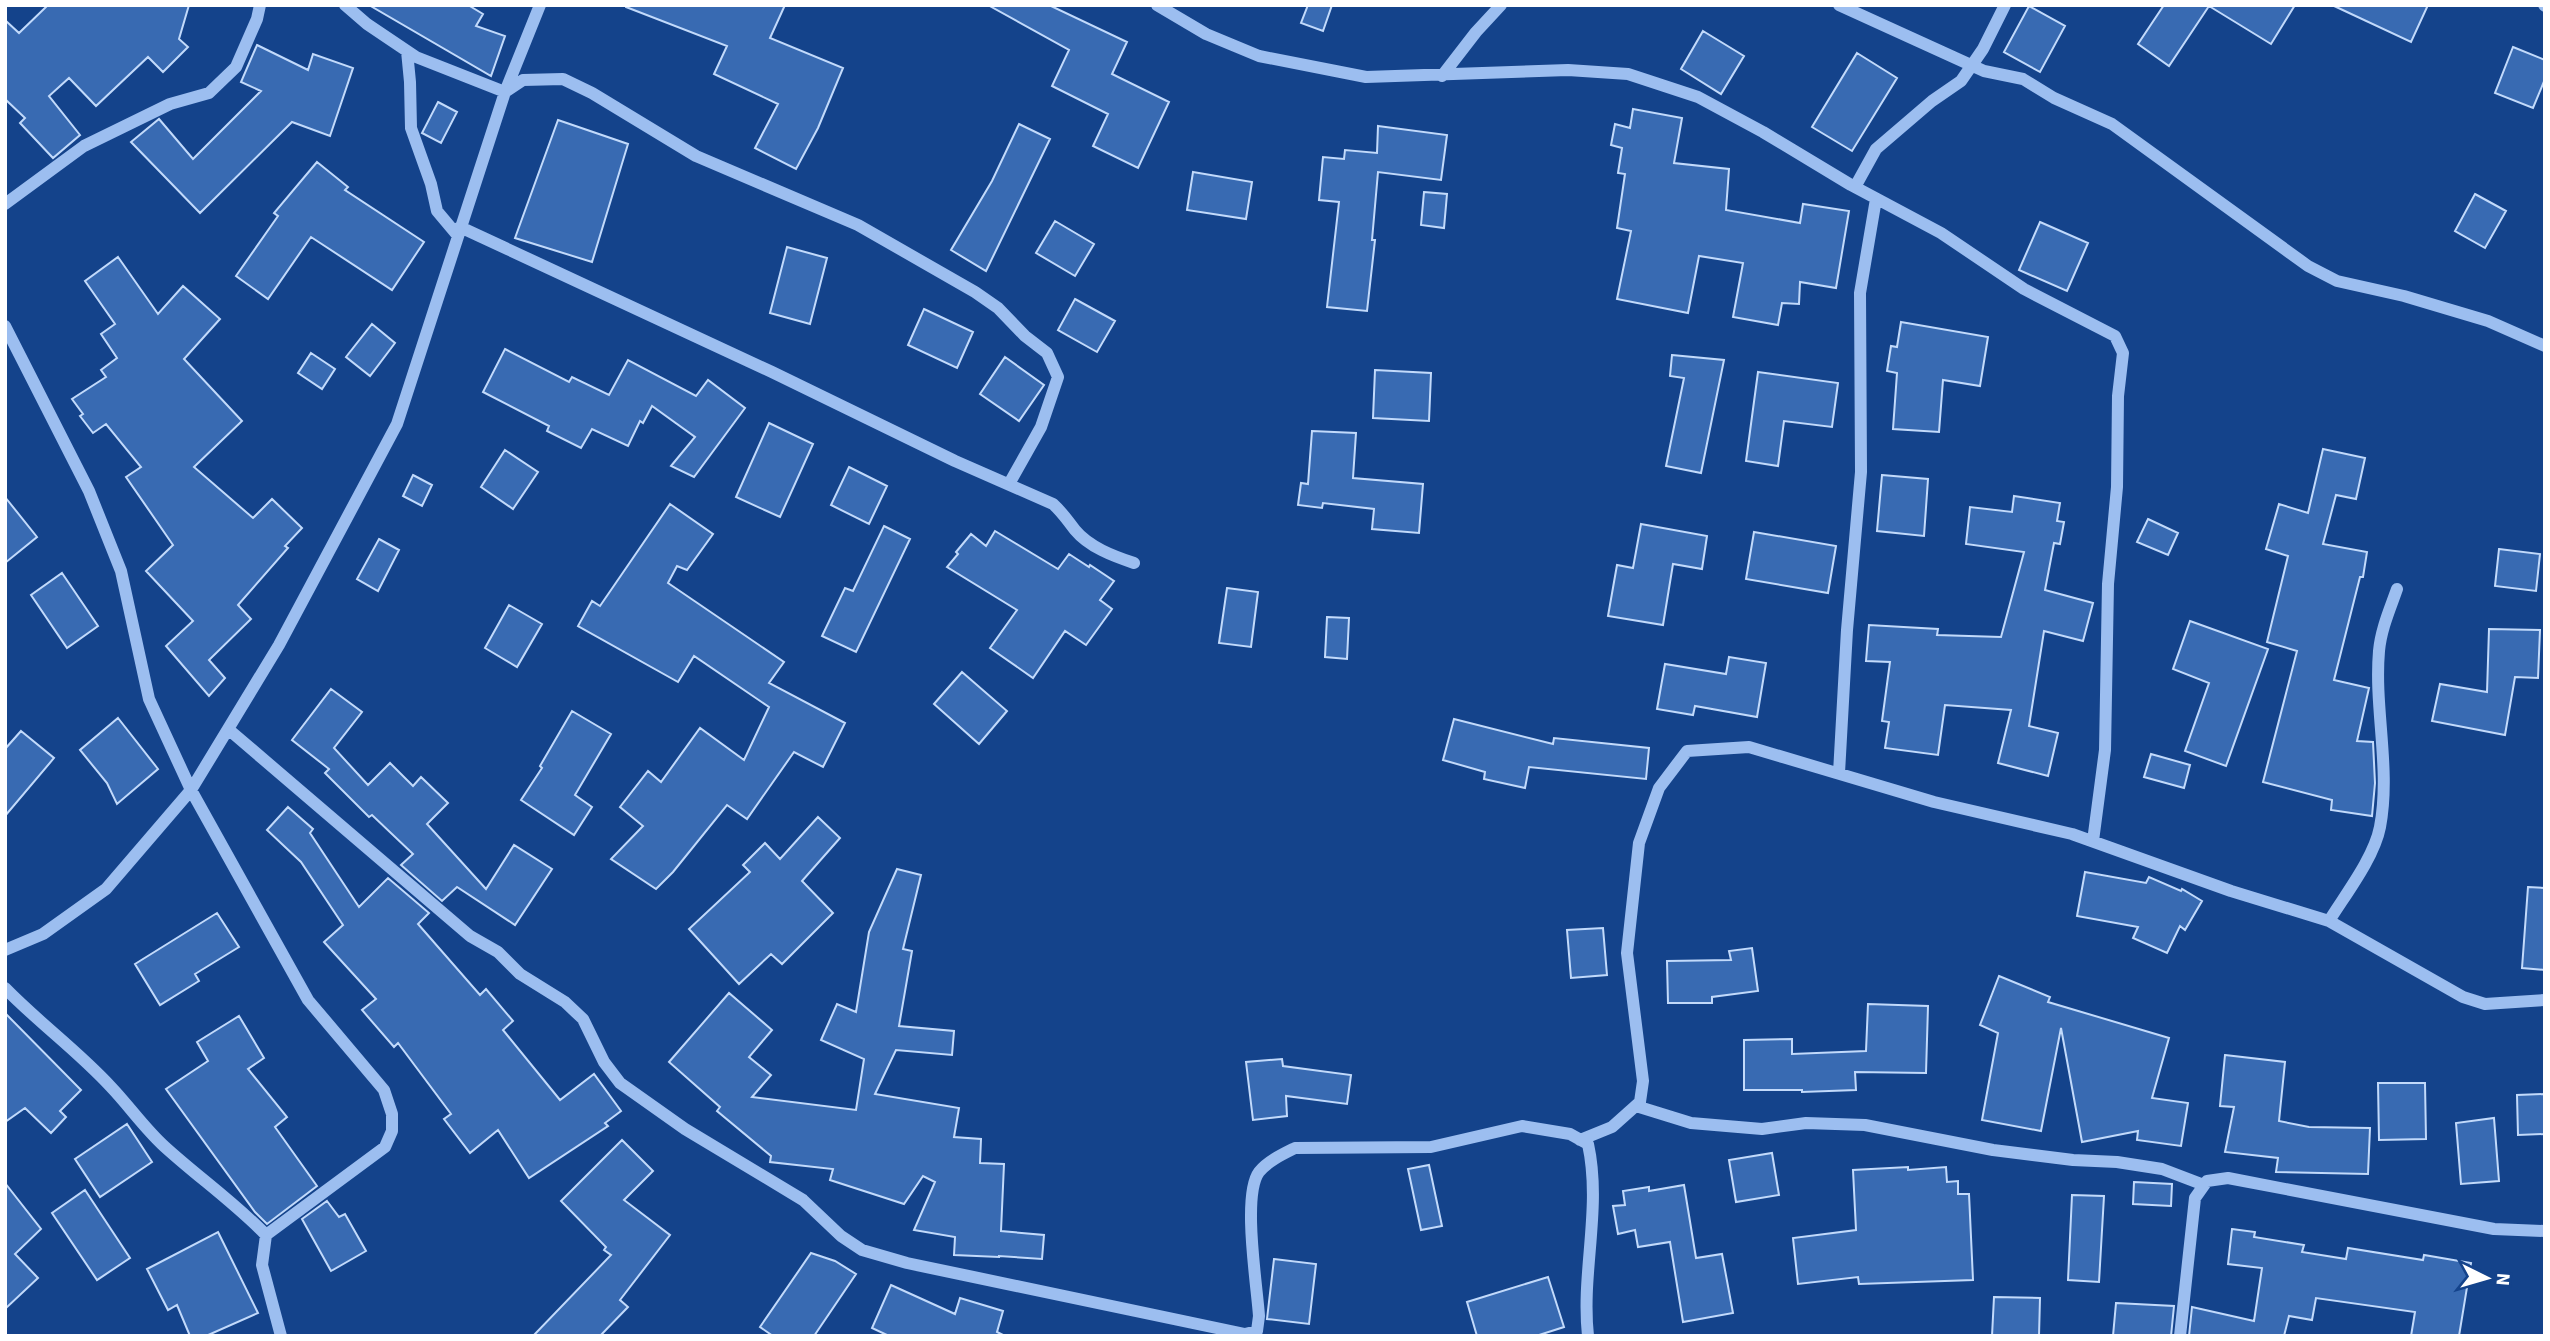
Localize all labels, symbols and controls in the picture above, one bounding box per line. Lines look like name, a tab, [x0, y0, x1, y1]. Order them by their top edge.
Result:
north arrow	[2452, 1243, 2522, 1313]
text: N	[2488, 1272, 2516, 1287]

